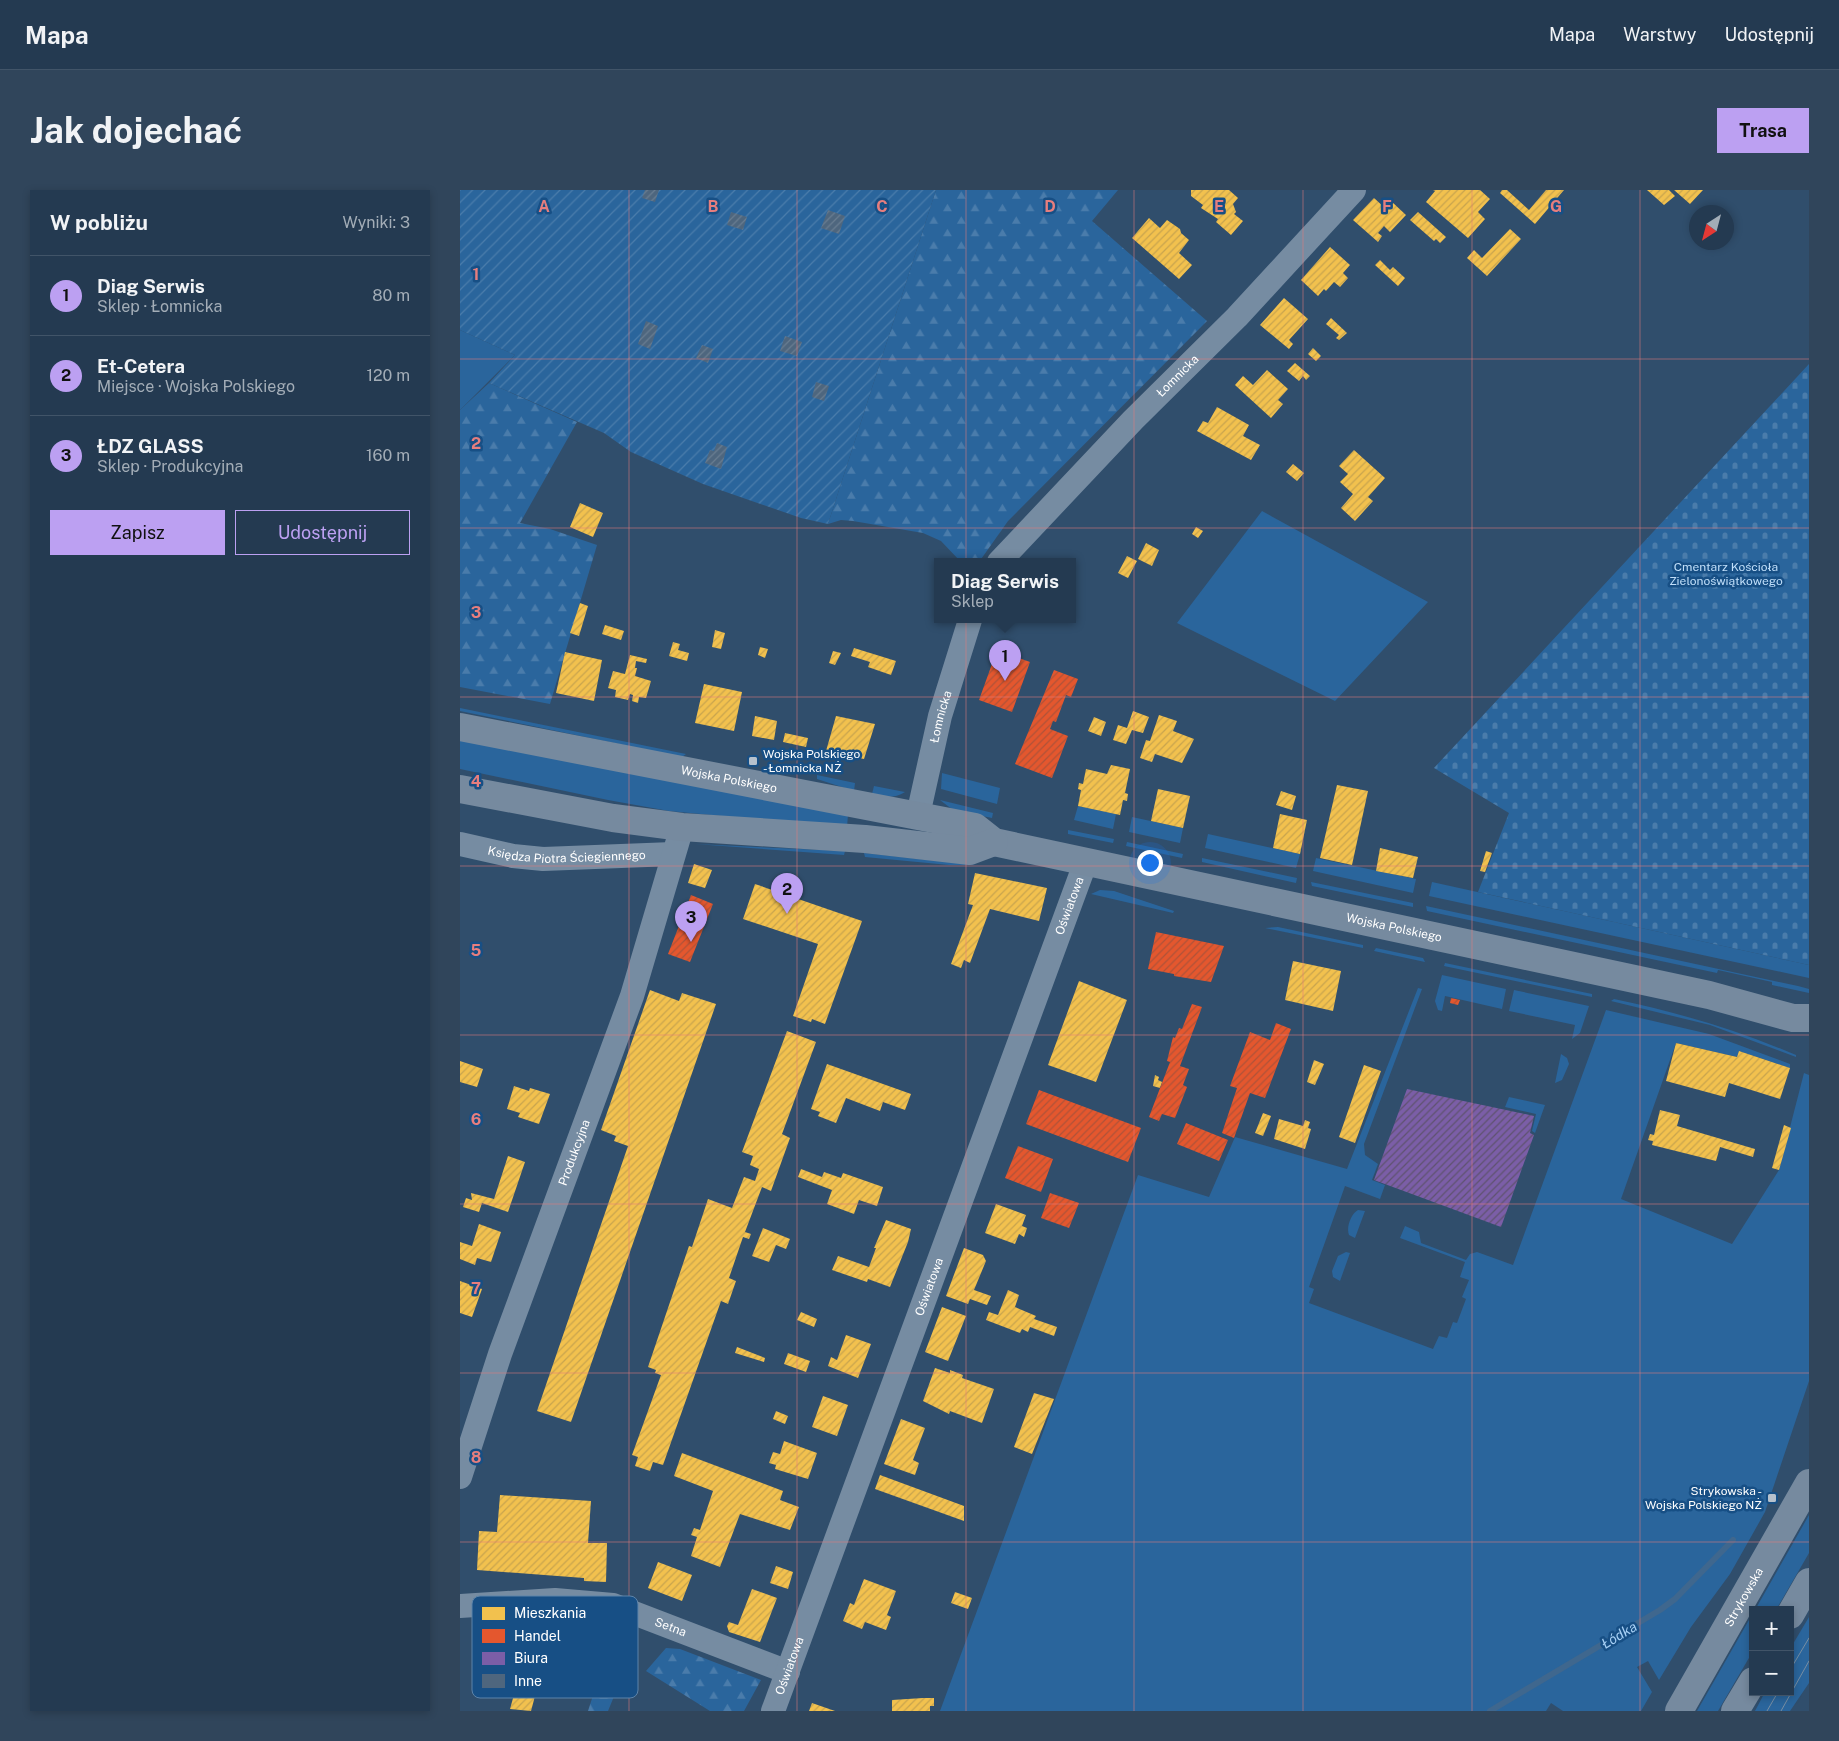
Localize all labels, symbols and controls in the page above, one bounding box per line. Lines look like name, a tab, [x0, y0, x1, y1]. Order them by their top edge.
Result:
text: Mapa	[25, 21, 89, 49]
text: Mapa	[1549, 24, 1595, 45]
text: Warstwy	[1623, 24, 1696, 45]
text: Udostępnij	[1724, 24, 1814, 45]
button: Trasa	[1717, 108, 1809, 153]
text: Jak dojechać	[30, 110, 242, 151]
text: A	[538, 197, 550, 216]
text: B	[708, 197, 719, 216]
text: C	[876, 197, 888, 216]
text: D	[1044, 197, 1056, 216]
text: E	[1214, 197, 1224, 216]
text: F	[1382, 197, 1392, 216]
text: G	[1550, 197, 1562, 216]
north arrow	[1689, 205, 1734, 250]
text: W pobliżu	[50, 210, 148, 235]
text: Wyniki: 3	[342, 213, 410, 232]
text: 1	[473, 265, 479, 284]
text: Diag Serwis	[97, 275, 205, 297]
text: 1	[63, 286, 69, 305]
text: 80 m	[372, 286, 410, 305]
text: Sklep · Łomnicka	[97, 297, 222, 316]
street label: Łomnicka	[1154, 352, 1202, 400]
text: Et-Cetera	[97, 355, 185, 377]
text: 2	[61, 366, 71, 385]
text: 120 m	[366, 366, 410, 385]
text: Miejsce · Wojska Polskiego	[97, 377, 295, 396]
text: 2	[471, 434, 481, 453]
text: ŁDZ GLASS	[97, 435, 204, 457]
text: 3	[61, 446, 71, 465]
text: 160 m	[366, 446, 410, 465]
text: Sklep · Produkcyjna	[97, 457, 243, 476]
button: Zapisz	[50, 510, 225, 555]
button: Udostępnij	[235, 510, 410, 555]
popup	[934, 558, 1076, 623]
park label: Cmentarz Kościoła Zielonoświątkowego	[1669, 560, 1783, 588]
text: Diag Serwis	[951, 570, 1059, 592]
text: Sklep	[951, 592, 994, 611]
text: 3	[471, 603, 481, 622]
pin: 1	[989, 640, 1021, 681]
street label: Łomnicka	[927, 689, 955, 744]
place label: Wojska Polskiego - Łomnicka NŻ	[763, 747, 861, 775]
marker: Wojska Polskiego - Łomnicka NŻ	[747, 755, 759, 767]
street label: Wojska Polskiego	[680, 763, 778, 795]
text: 4	[471, 772, 482, 791]
street label: Księdza Piotra Ściegiennego	[486, 844, 646, 866]
your location	[1137, 850, 1163, 876]
pin: 2	[771, 873, 803, 914]
street label: Oświatowa	[1052, 875, 1087, 937]
pin: 3	[675, 901, 707, 942]
street label: Wojska Polskiego	[1345, 911, 1443, 945]
text: 5	[471, 941, 482, 960]
text: 6	[471, 1110, 481, 1129]
street label: Produkcyjna	[556, 1118, 593, 1188]
street label: Oświatowa	[912, 1256, 946, 1318]
text: 7	[471, 1279, 481, 1298]
text: 8	[471, 1448, 482, 1467]
place label: Strykowska - Wojska Polskiego NŻ	[1645, 1484, 1762, 1512]
marker: Strykowska - Wojska Polskiego NŻ	[1766, 1492, 1778, 1504]
street label: Strykowska	[1722, 1565, 1766, 1629]
legend	[472, 1596, 638, 1698]
text: Mieszkania	[514, 1605, 586, 1621]
map controls	[1749, 1606, 1794, 1696]
button: +	[1749, 1606, 1794, 1651]
street label: Setna	[653, 1615, 688, 1639]
water label: Łódka	[1598, 1618, 1640, 1652]
text: Handel	[514, 1628, 561, 1644]
street label: Oświatowa	[773, 1635, 807, 1697]
text: Biura	[514, 1650, 548, 1666]
button: −	[1749, 1651, 1794, 1696]
text: Inne	[514, 1673, 542, 1689]

